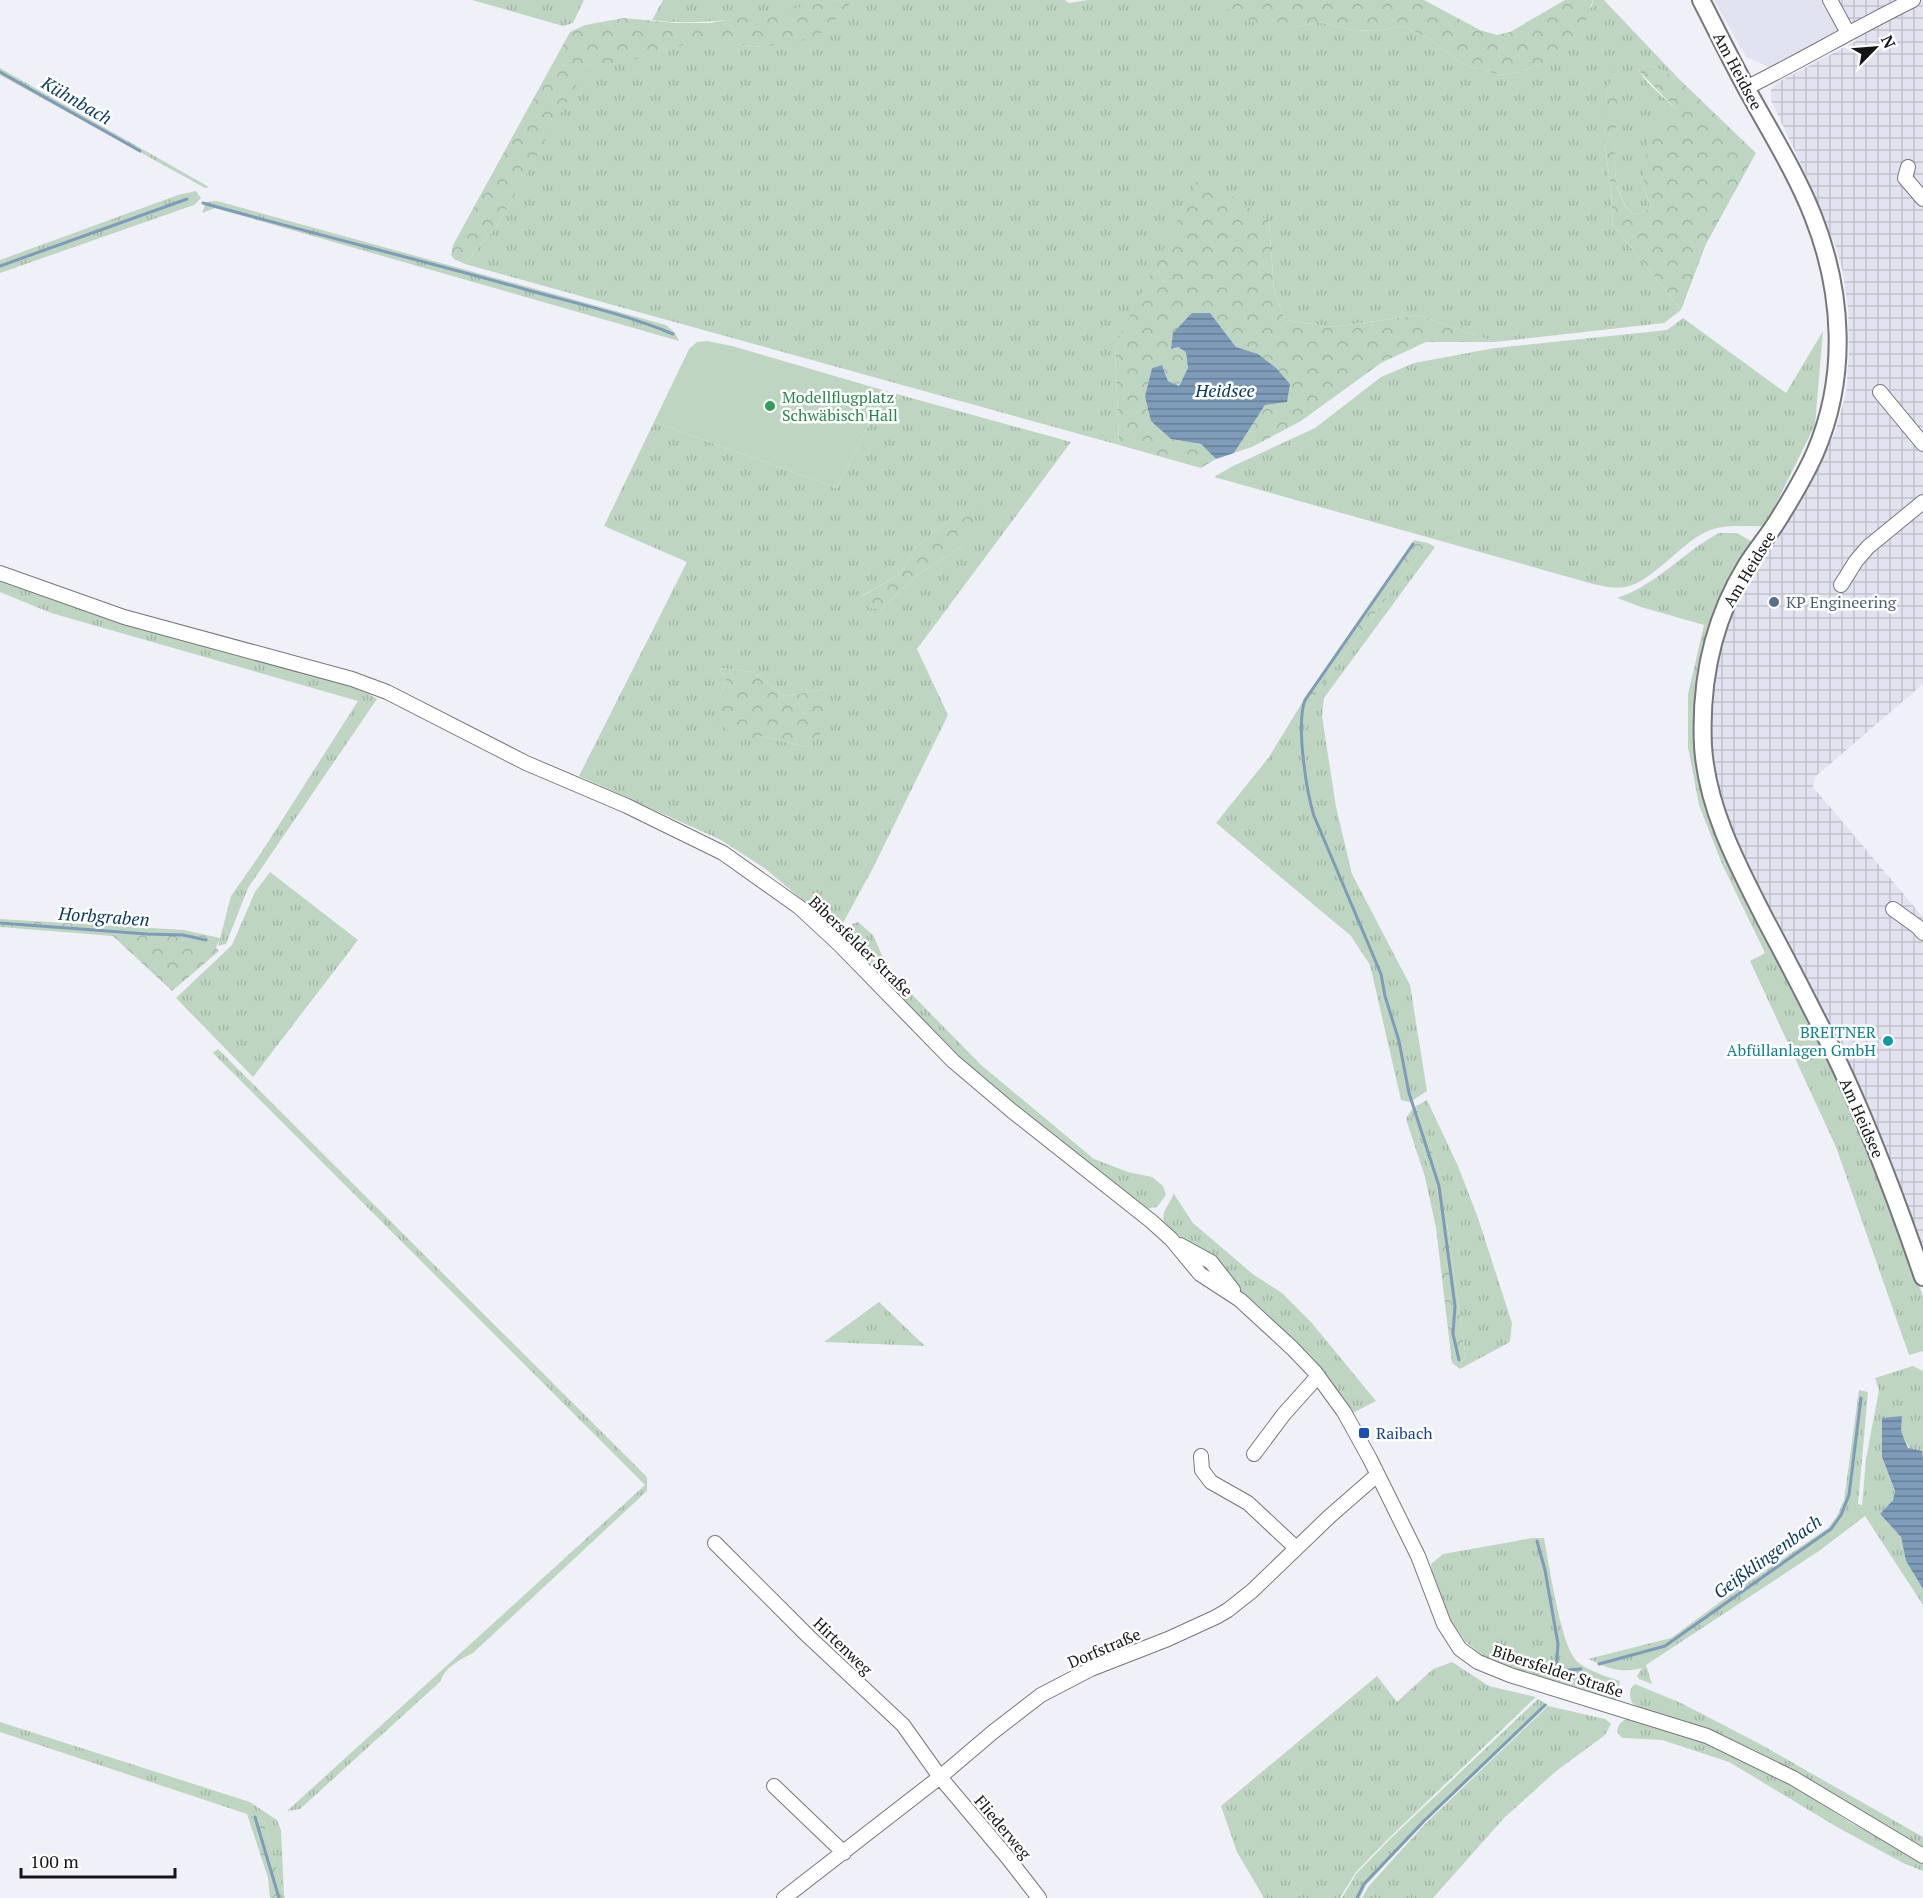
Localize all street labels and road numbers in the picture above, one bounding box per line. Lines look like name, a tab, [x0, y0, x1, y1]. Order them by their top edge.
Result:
street label: Am Heidsee	[1708, 28, 1768, 114]
street label: Am Heidsee	[1718, 527, 1780, 611]
street label: Bibersfelder Straße	[804, 891, 918, 1001]
street label: Am Heidsee	[1835, 1075, 1889, 1161]
street label: Hirtenweg	[809, 1612, 878, 1680]
street label: Dorfstraße	[1064, 1623, 1144, 1673]
street label: Bibersfelder Straße	[1490, 1639, 1626, 1703]
street label: Fliederweg	[970, 1790, 1037, 1864]

